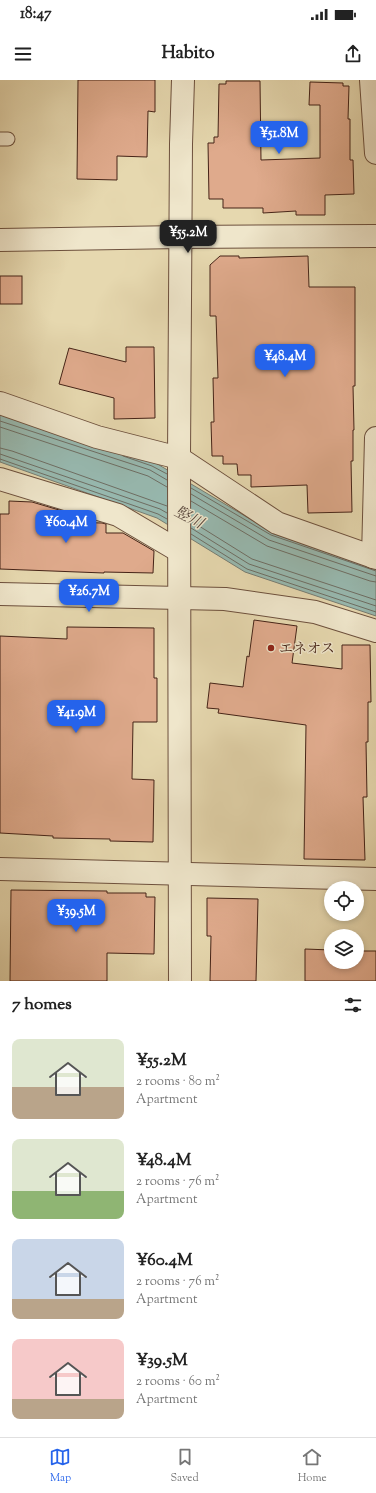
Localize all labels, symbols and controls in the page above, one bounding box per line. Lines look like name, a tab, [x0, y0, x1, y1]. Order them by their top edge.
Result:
text: 18:47	[20, 4, 52, 25]
text: Habito	[161, 41, 215, 67]
icon: menu	[12, 43, 34, 65]
icon: share	[342, 43, 364, 65]
pin: ¥51.8M	[246, 121, 312, 155]
text: ¥51.8M	[260, 125, 298, 143]
pin: ¥55.2M	[155, 220, 221, 254]
text: ¥55.2M	[169, 224, 207, 242]
pin: ¥48.4M	[252, 344, 318, 378]
text: ¥48.4M	[264, 348, 306, 366]
water label: 竪川	[170, 502, 208, 536]
pin: ¥60.4M	[33, 510, 99, 544]
text: ¥60.4M	[44, 514, 88, 532]
pin: ¥26.7M	[56, 579, 122, 613]
text: ¥26.7M	[68, 583, 110, 601]
place label: エネオス	[279, 640, 335, 660]
marker: エネオス	[266, 643, 276, 653]
pin: ¥41.9M	[43, 700, 109, 734]
text: ¥41.9M	[56, 704, 96, 722]
map controls	[324, 881, 364, 969]
button: locate	[324, 881, 364, 921]
pin: ¥39.5M	[43, 899, 109, 933]
text: ¥39.5M	[56, 903, 96, 921]
button: layers	[324, 929, 364, 969]
text: 7 homes	[12, 993, 72, 1017]
icon: filters	[342, 994, 364, 1016]
text: ¥55.2M	[136, 1049, 187, 1073]
icon: home	[44, 1055, 92, 1103]
text: 2 rooms · 80 m²	[136, 1073, 220, 1091]
text: Apartment	[136, 1091, 197, 1109]
text: ¥48.4M	[136, 1149, 191, 1173]
icon: home	[44, 1155, 92, 1203]
text: 2 rooms · 76 m²	[136, 1173, 220, 1191]
text: Apartment	[136, 1191, 197, 1209]
text: ¥60.4M	[136, 1249, 193, 1273]
icon: home	[44, 1255, 92, 1303]
text: 2 rooms · 76 m²	[136, 1273, 220, 1291]
text: Apartment	[136, 1291, 197, 1309]
text: ¥39.5M	[136, 1349, 188, 1373]
icon: home	[44, 1355, 92, 1403]
text: 2 rooms · 60 m²	[136, 1373, 220, 1391]
text: Apartment	[136, 1391, 197, 1409]
tab: Map	[49, 1446, 71, 1486]
tab: Saved	[170, 1446, 199, 1486]
tab: Home	[298, 1446, 327, 1486]

